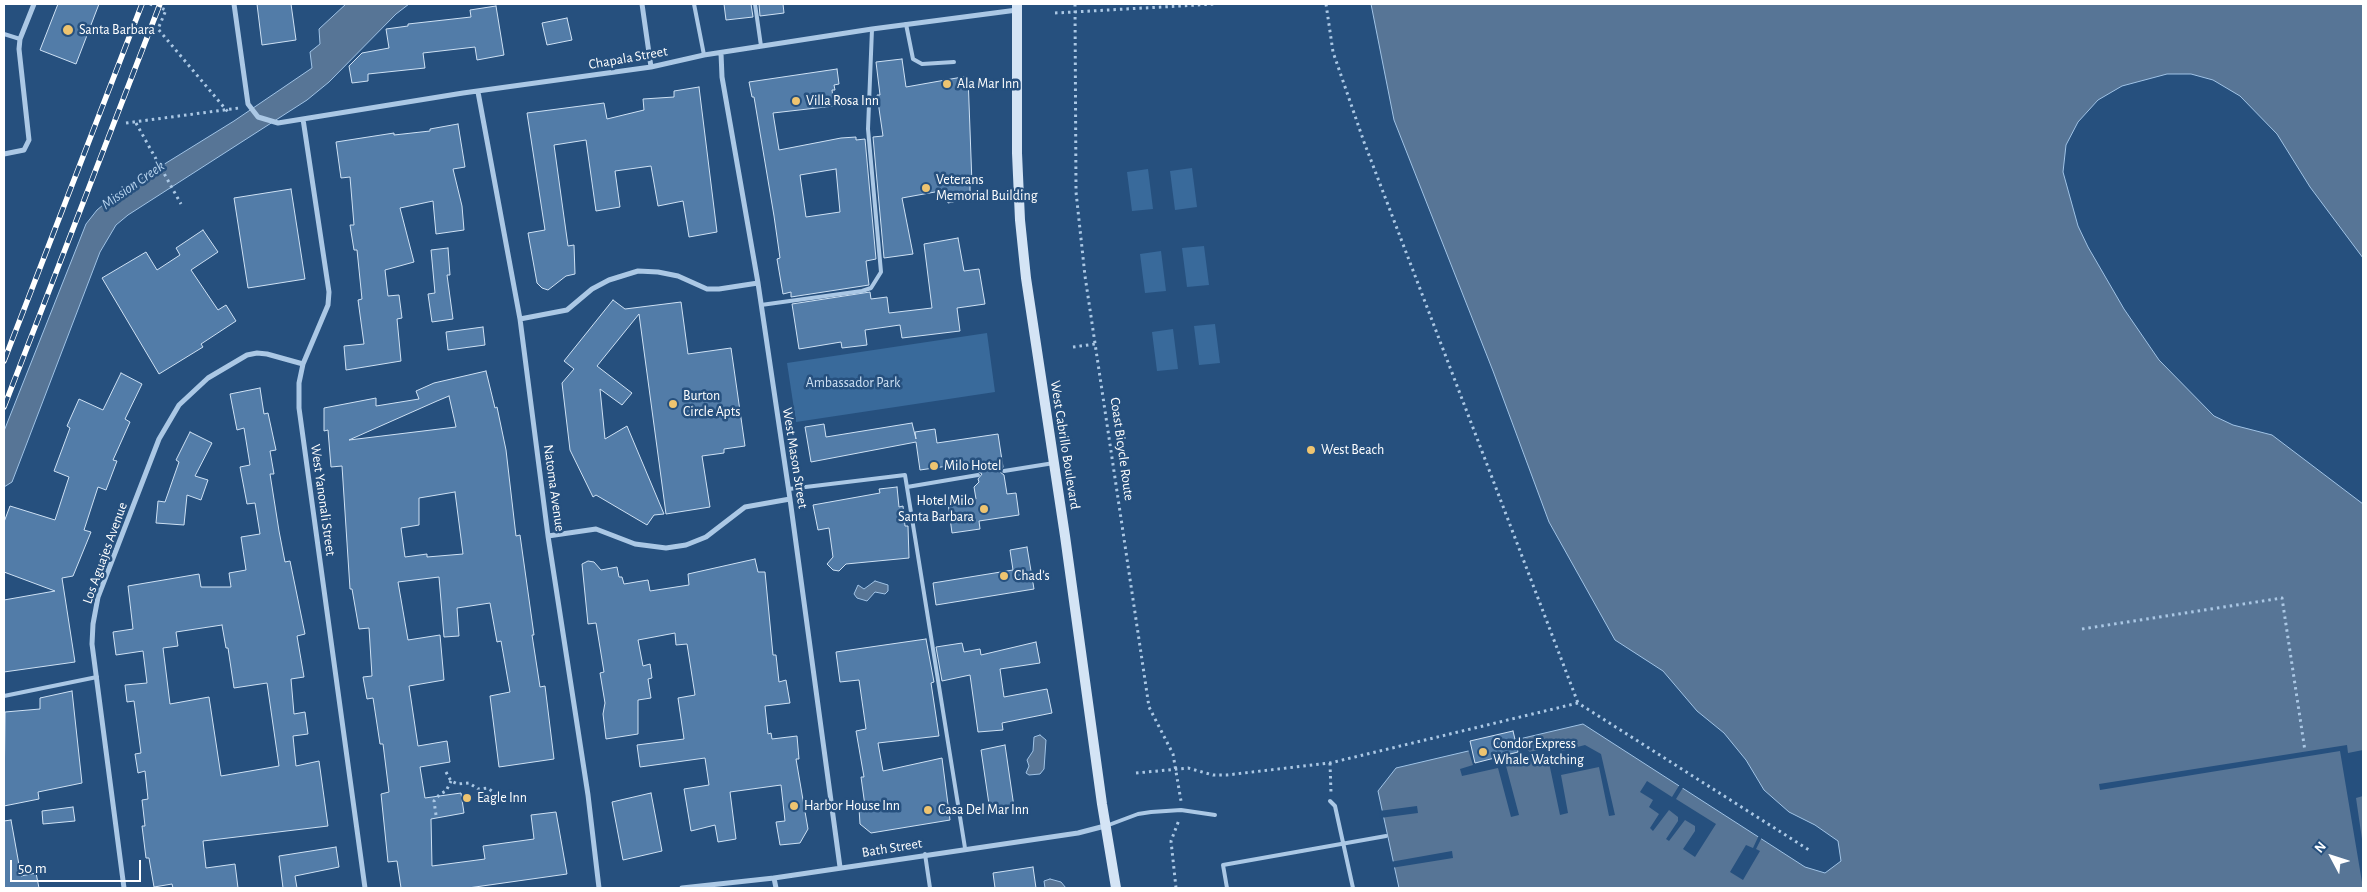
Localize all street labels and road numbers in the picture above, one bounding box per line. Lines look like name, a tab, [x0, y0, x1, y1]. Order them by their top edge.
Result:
street label: Chapala Street	[587, 43, 669, 73]
street label: West Cabrillo Boulevard	[1047, 379, 1083, 511]
street label: Coast Bicycle Route	[1106, 396, 1138, 502]
street label: West Mason Street	[779, 406, 811, 510]
street label: West Yanonali Street	[307, 443, 339, 557]
street label: Natoma Avenue	[540, 443, 568, 533]
street label: Los Aguajes Avenue	[79, 500, 131, 606]
street label: Bath Street	[861, 835, 923, 861]

